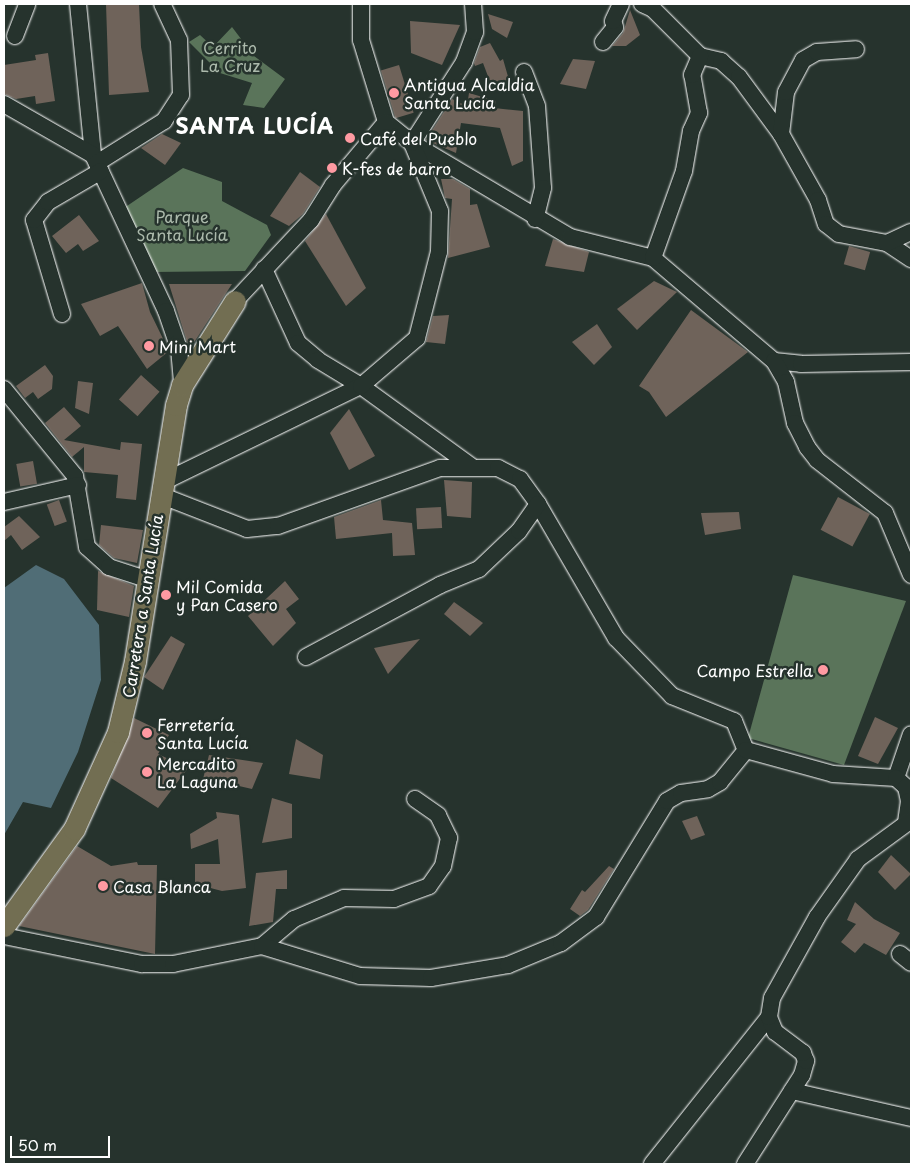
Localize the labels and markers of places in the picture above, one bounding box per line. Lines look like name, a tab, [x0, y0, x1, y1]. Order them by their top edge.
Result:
place label: Antigua Alcaldia Santa Lucía	[404, 74, 534, 112]
marker: Antigua Alcaldia Santa Lucía	[388, 87, 400, 99]
place label: Café del Pueblo	[360, 128, 479, 148]
marker: Café del Pueblo	[344, 132, 356, 144]
place label: K-fes de barro	[342, 158, 452, 178]
marker: K-fes de barro	[326, 162, 338, 174]
place label: Mini Mart	[159, 336, 236, 356]
marker: Mini Mart	[143, 340, 155, 352]
place label: Mil Comida y Pan Casero	[176, 576, 278, 614]
marker: Mil Comida y Pan Casero	[160, 589, 172, 601]
place label: Campo Estrella	[696, 660, 813, 680]
marker: Campo Estrella	[817, 664, 829, 676]
place label: Ferretería Santa Lucía	[157, 714, 248, 752]
marker: Ferretería Santa Lucía	[141, 727, 153, 739]
place label: Mercadito La Laguna	[157, 753, 238, 791]
marker: Mercadito La Laguna	[141, 766, 153, 778]
place label: Casa Blanca	[113, 876, 211, 896]
marker: Casa Blanca	[97, 880, 109, 892]

